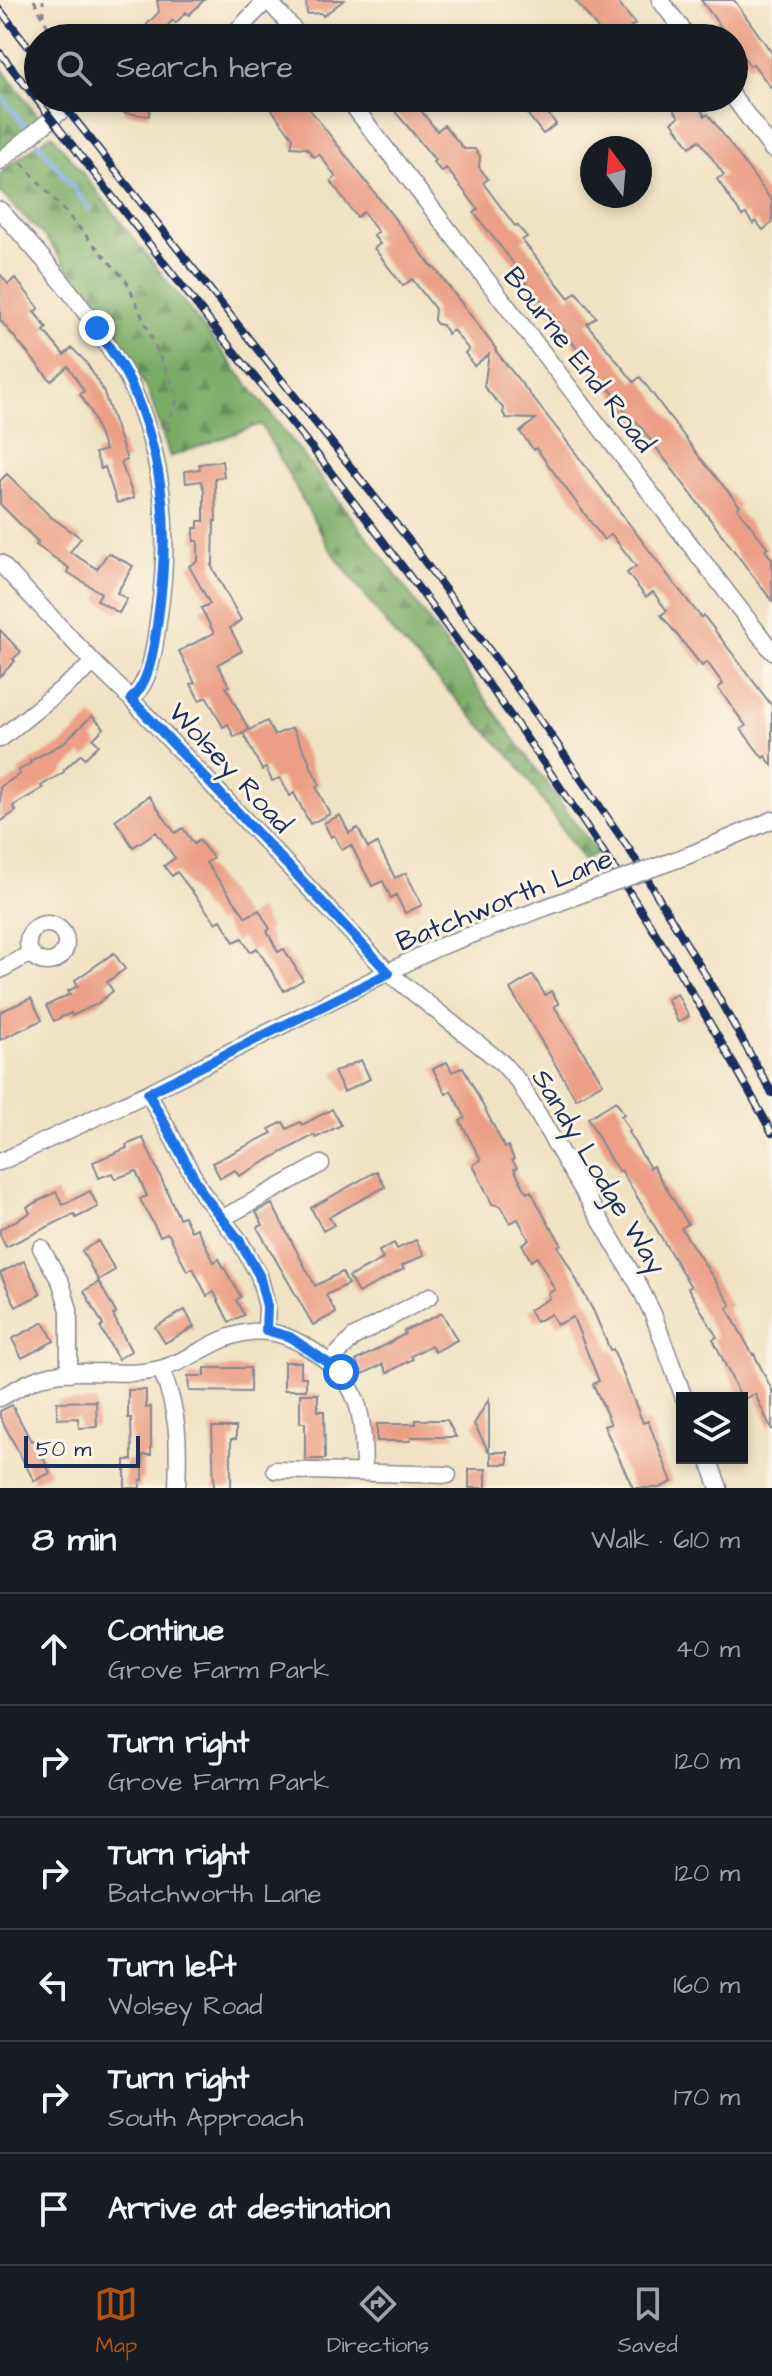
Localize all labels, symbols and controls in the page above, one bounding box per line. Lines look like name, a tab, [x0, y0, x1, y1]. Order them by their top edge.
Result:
search box	[24, 24, 748, 112]
icon: search	[52, 46, 96, 90]
text: Search here	[116, 47, 293, 89]
north arrow	[580, 136, 652, 208]
street label: Bourne End Road	[494, 259, 664, 461]
route end	[79, 310, 115, 346]
street label: Wolsey Road	[157, 694, 301, 844]
street label: Batchworth Lane	[391, 839, 619, 962]
street label: Sandy Lodge Way	[520, 1062, 676, 1283]
route start	[323, 1354, 359, 1390]
map controls	[676, 1392, 748, 1464]
button: layers	[676, 1392, 748, 1464]
scale bar	[24, 1432, 140, 1468]
text: 50 m	[36, 1434, 91, 1465]
text: 8 min	[32, 1516, 116, 1564]
text: Walk · 610 m	[591, 1522, 740, 1558]
text: Continue	[108, 1610, 224, 1652]
icon: ahead	[32, 1627, 76, 1671]
text: 40 m	[675, 1631, 740, 1667]
text: Grove Farm Park	[108, 1652, 329, 1688]
text: Turn right	[108, 1722, 249, 1764]
icon: right	[32, 1739, 76, 1783]
text: 120 m	[675, 1743, 740, 1779]
text: Grove Farm Park	[108, 1764, 329, 1800]
text: Turn right	[108, 1834, 249, 1876]
icon: right	[32, 1851, 76, 1895]
text: 120 m	[675, 1855, 740, 1891]
text: Batchworth Lane	[108, 1876, 322, 1912]
text: Turn left	[108, 1946, 236, 1988]
icon: left	[32, 1963, 76, 2007]
text: 160 m	[673, 1967, 740, 2003]
text: Wolsey Road	[108, 1988, 263, 2024]
text: Turn right	[108, 2058, 249, 2100]
icon: right	[32, 2075, 76, 2119]
text: 170 m	[674, 2079, 740, 2115]
text: South Approach	[108, 2100, 303, 2136]
icon: arrive	[32, 2187, 76, 2231]
text: Arrive at destination	[108, 2188, 390, 2230]
tab: Map	[94, 2282, 138, 2361]
tab: Directions	[327, 2282, 429, 2361]
tab: Saved	[618, 2282, 678, 2361]

